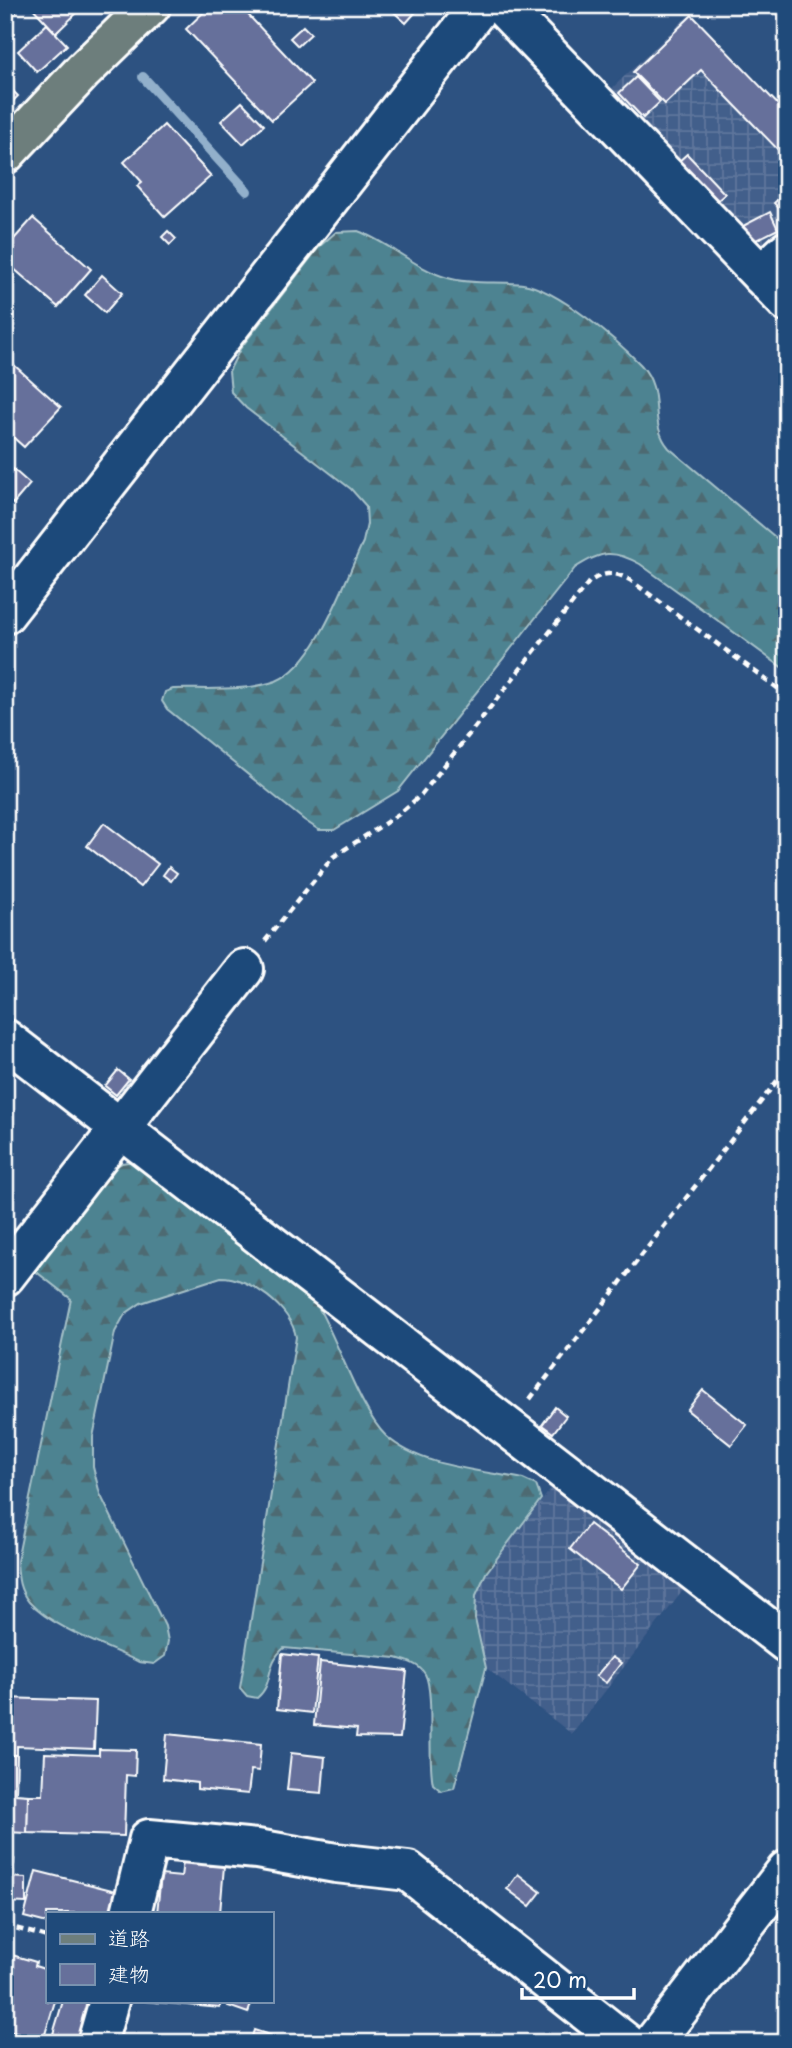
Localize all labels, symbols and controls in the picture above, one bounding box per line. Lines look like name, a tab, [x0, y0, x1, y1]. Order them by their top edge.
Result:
legend	[46, 1912, 273, 2002]
text: 道路	[108, 1921, 150, 1953]
text: 建物	[108, 1957, 150, 1989]
scale bar	[522, 1957, 634, 2001]
text: 20 m	[533, 1963, 587, 1995]

